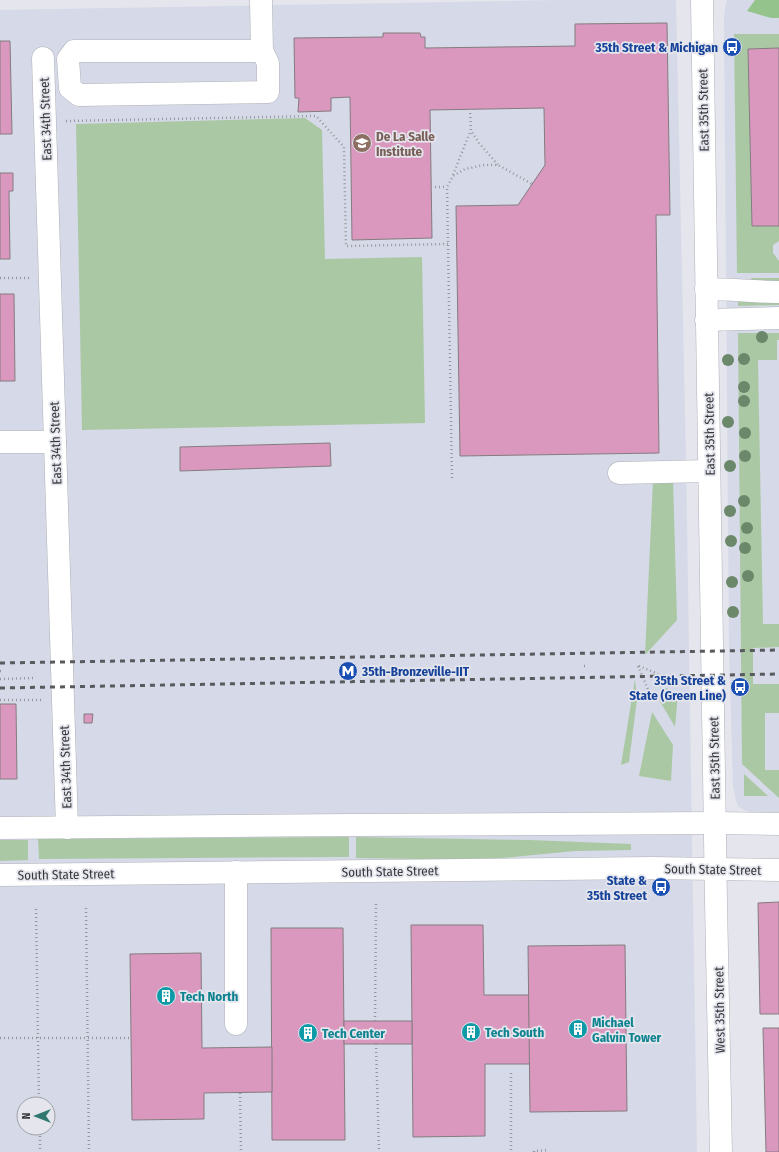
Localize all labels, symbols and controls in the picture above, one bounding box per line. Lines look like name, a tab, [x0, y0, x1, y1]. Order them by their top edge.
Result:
bus stop icon: 35th Street & Michigan	[721, 36, 743, 58]
place label: 35th Street & Michigan	[595, 40, 718, 55]
street label: East 35th Street	[695, 68, 712, 152]
street label: East 34th Street	[37, 76, 54, 161]
place label: De La Salle Institute	[376, 129, 435, 159]
school or university icon: De La Salle Institute	[351, 132, 373, 154]
street label: East 35th Street	[701, 392, 718, 476]
street label: East 34th Street	[47, 400, 64, 485]
metro station icon: 35th-Bronzeville-IIT	[337, 660, 359, 682]
place label: 35th-Bronzeville-IIT	[361, 664, 470, 679]
place label: 35th Street & State (Green Line)	[629, 673, 726, 703]
bus stop icon: 35th Street & State (Green Line)	[729, 676, 751, 698]
street label: East 35th Street	[706, 716, 723, 800]
street label: East 34th Street	[57, 724, 74, 809]
street label: South State Street	[665, 861, 762, 878]
street label: South State Street	[342, 863, 439, 880]
street label: South State Street	[18, 866, 115, 883]
place label: State & 35th Street	[586, 873, 647, 903]
bus stop icon: State & 35th Street	[650, 876, 672, 898]
street label: West 35th Street	[711, 966, 728, 1053]
building icon: Tech North	[155, 985, 177, 1007]
place label: Tech North	[180, 989, 238, 1004]
place label: Michael Galvin Tower	[592, 1015, 662, 1045]
building icon: Michael Galvin Tower	[567, 1018, 589, 1040]
building icon: Tech South	[460, 1021, 482, 1043]
building icon: Tech Center	[297, 1022, 319, 1044]
place label: Tech South	[485, 1025, 544, 1040]
place label: Tech Center	[322, 1026, 385, 1041]
north arrow	[16, 1096, 56, 1136]
text: N	[20, 1113, 33, 1119]

